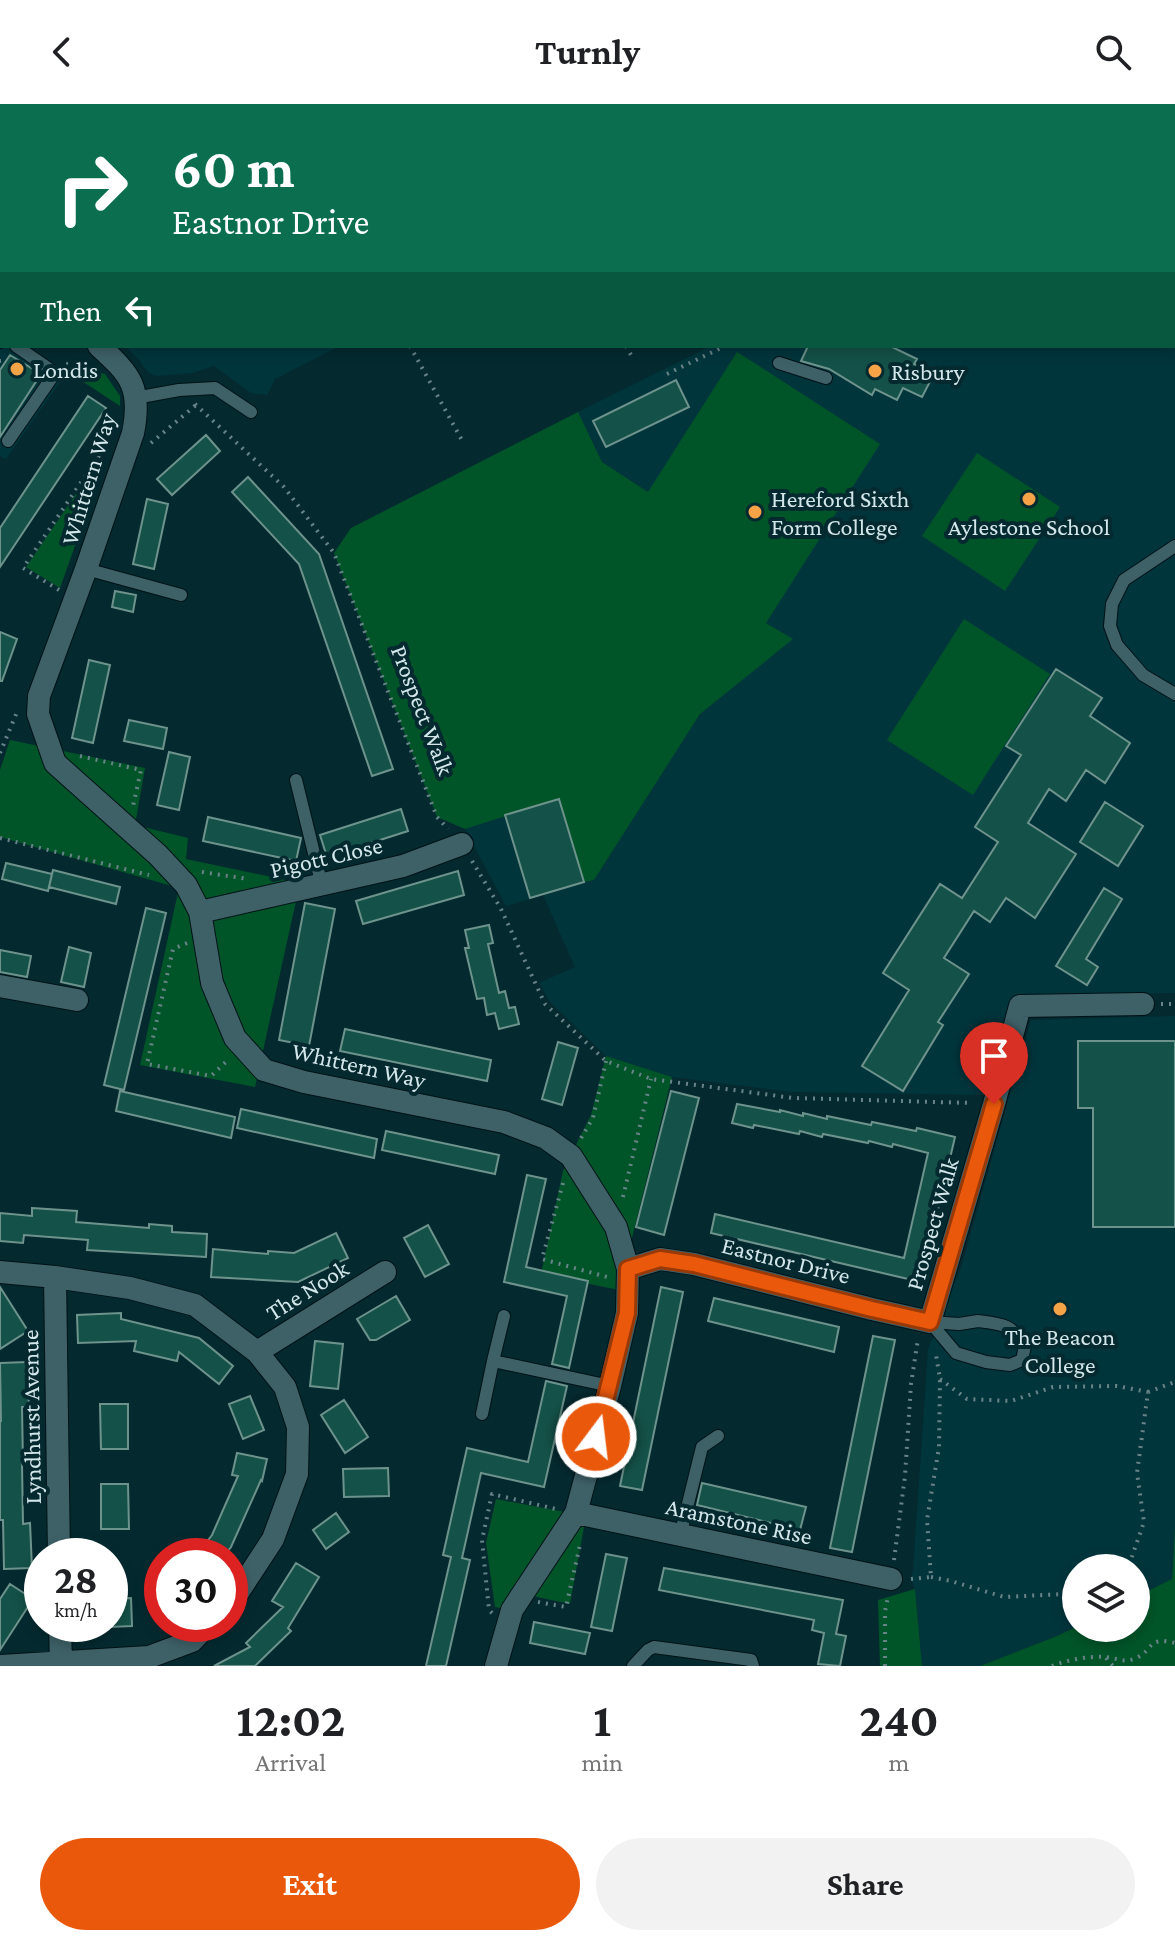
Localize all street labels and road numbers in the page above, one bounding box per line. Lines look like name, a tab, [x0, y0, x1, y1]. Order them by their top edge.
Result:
street label: Whittern Way	[55, 409, 121, 548]
street label: Prospect Walk	[386, 641, 460, 779]
street label: Pigott Close	[267, 831, 385, 883]
street label: Whittern Way	[289, 1037, 429, 1094]
street label: Prospect Walk	[900, 1154, 964, 1293]
street label: Eastnor Drive	[719, 1231, 853, 1289]
street label: The Nook	[261, 1254, 354, 1326]
street label: Lyndhurst Avenue	[16, 1329, 46, 1505]
street label: Aramstone Rise	[663, 1492, 815, 1550]

